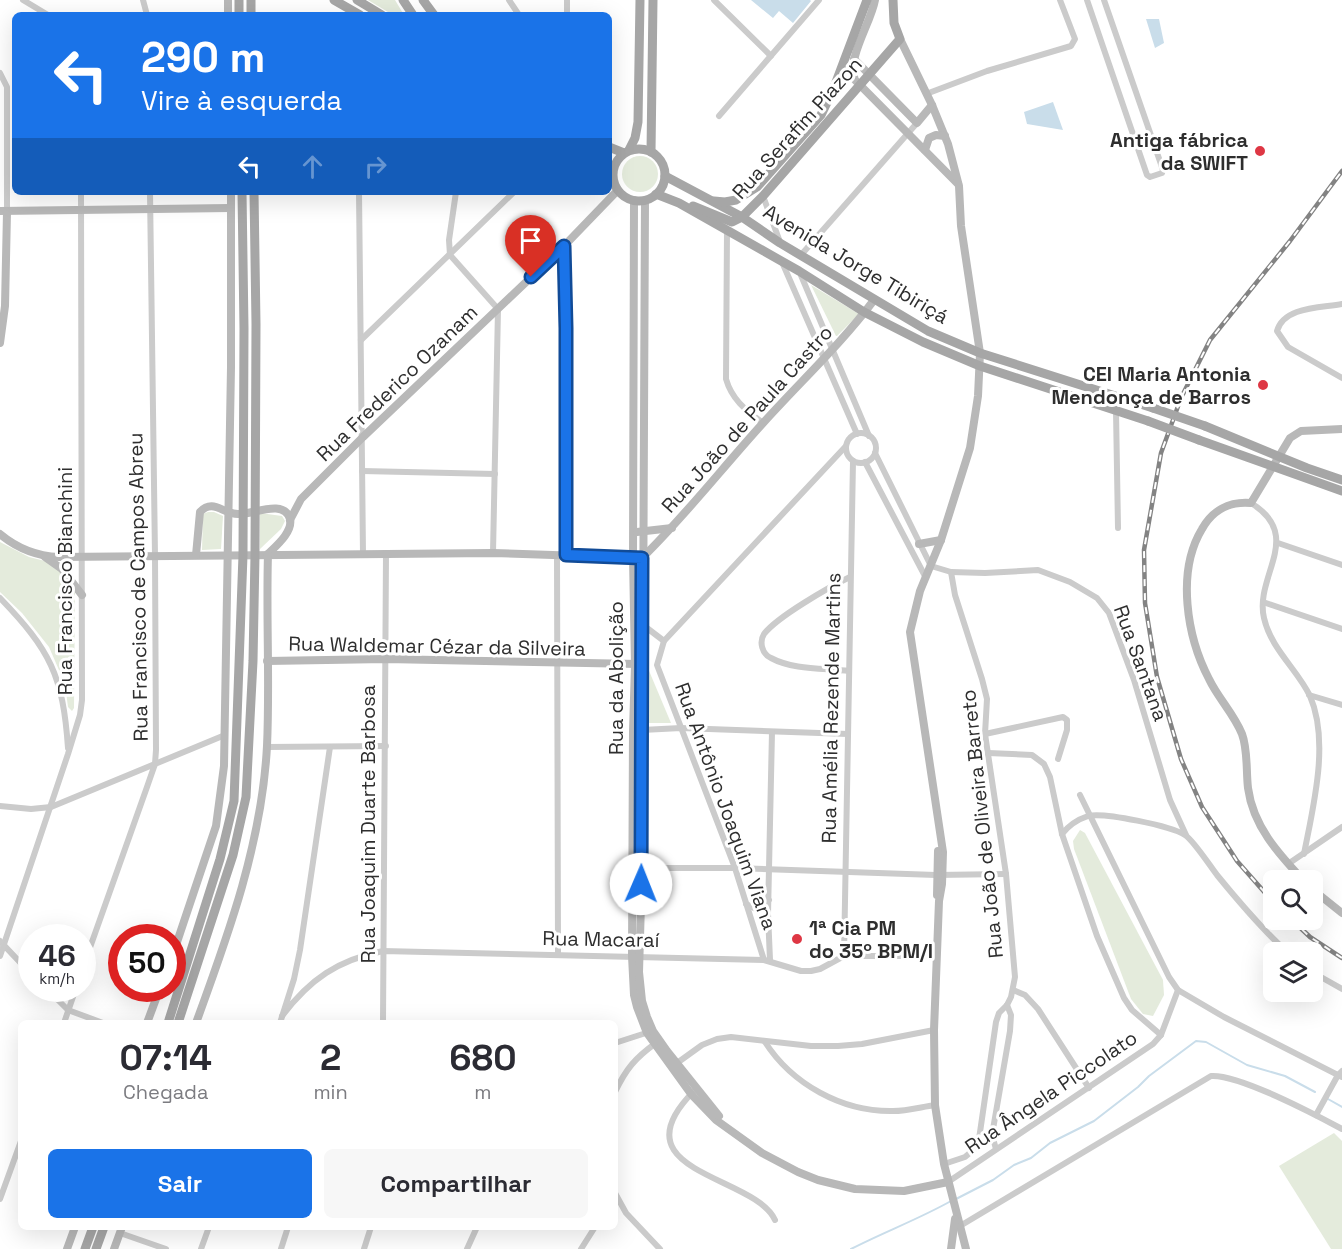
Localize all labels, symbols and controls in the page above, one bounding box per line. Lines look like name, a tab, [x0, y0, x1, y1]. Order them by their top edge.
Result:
text: 290 m	[141, 31, 266, 84]
icon: left	[42, 36, 120, 114]
street label: Rua Serafim Piazon	[726, 52, 868, 204]
text: Vire à esquerda	[141, 83, 342, 118]
place label: Antiga fábrica da SWIFT	[1110, 127, 1248, 176]
marker: Antiga fábrica da SWIFT	[1253, 144, 1267, 158]
icon: left	[233, 150, 266, 183]
icon: ahead	[296, 150, 329, 183]
icon: right	[359, 150, 392, 183]
street label: Avenida Jorge Tibiriçá	[759, 198, 953, 330]
pin	[505, 215, 556, 277]
icon: arrive	[514, 224, 547, 257]
street label: Rua Frederico Ozanam	[311, 299, 483, 467]
street label: Rua João de Paula Castro	[656, 320, 838, 518]
place label: CEI Maria Antonia Mendonça de Barros	[1051, 361, 1251, 410]
marker: CEI Maria Antonia Mendonça de Barros	[1256, 378, 1270, 392]
street label: Rua Francisco de Campos Abreu	[122, 432, 154, 742]
street label: Rua Francisco Bianchini	[52, 467, 78, 695]
street label: Rua Amélia Rezende Martins	[816, 572, 846, 844]
street label: Rua da Abolição	[603, 601, 629, 755]
street label: Rua Santana	[1108, 601, 1174, 725]
street label: Rua Waldemar Cézar da Silveira	[288, 630, 586, 662]
street label: Rua Antônio Joaquim Viana	[669, 679, 783, 933]
street label: Rua Joaquim Duarte Barbosa	[355, 685, 381, 963]
street label: Rua João de Oliveira Barreto	[955, 688, 1009, 960]
position arrow	[609, 852, 673, 916]
map controls	[1263, 870, 1323, 1002]
button: search	[1263, 870, 1323, 930]
place label: 1ª Cia PM do 35º BPM/I	[809, 915, 933, 964]
speed limit sign: 50	[108, 924, 186, 1002]
street label: Rua Macaraí	[542, 925, 660, 953]
marker: 1ª Cia PM do 35º BPM/I	[790, 932, 804, 946]
text: 46	[38, 936, 76, 975]
button: layers	[1263, 942, 1323, 1002]
text: km/h	[39, 969, 75, 988]
street label: Rua Ângela Piccolato	[960, 1025, 1142, 1159]
text: 07:14	[119, 1035, 212, 1081]
text: 2	[320, 1035, 341, 1081]
text: 680	[449, 1035, 516, 1081]
text: Chegada	[123, 1079, 208, 1105]
text: min	[313, 1079, 348, 1105]
text: m	[474, 1079, 491, 1105]
button: Sair	[48, 1149, 312, 1218]
button: Compartilhar	[324, 1149, 588, 1218]

